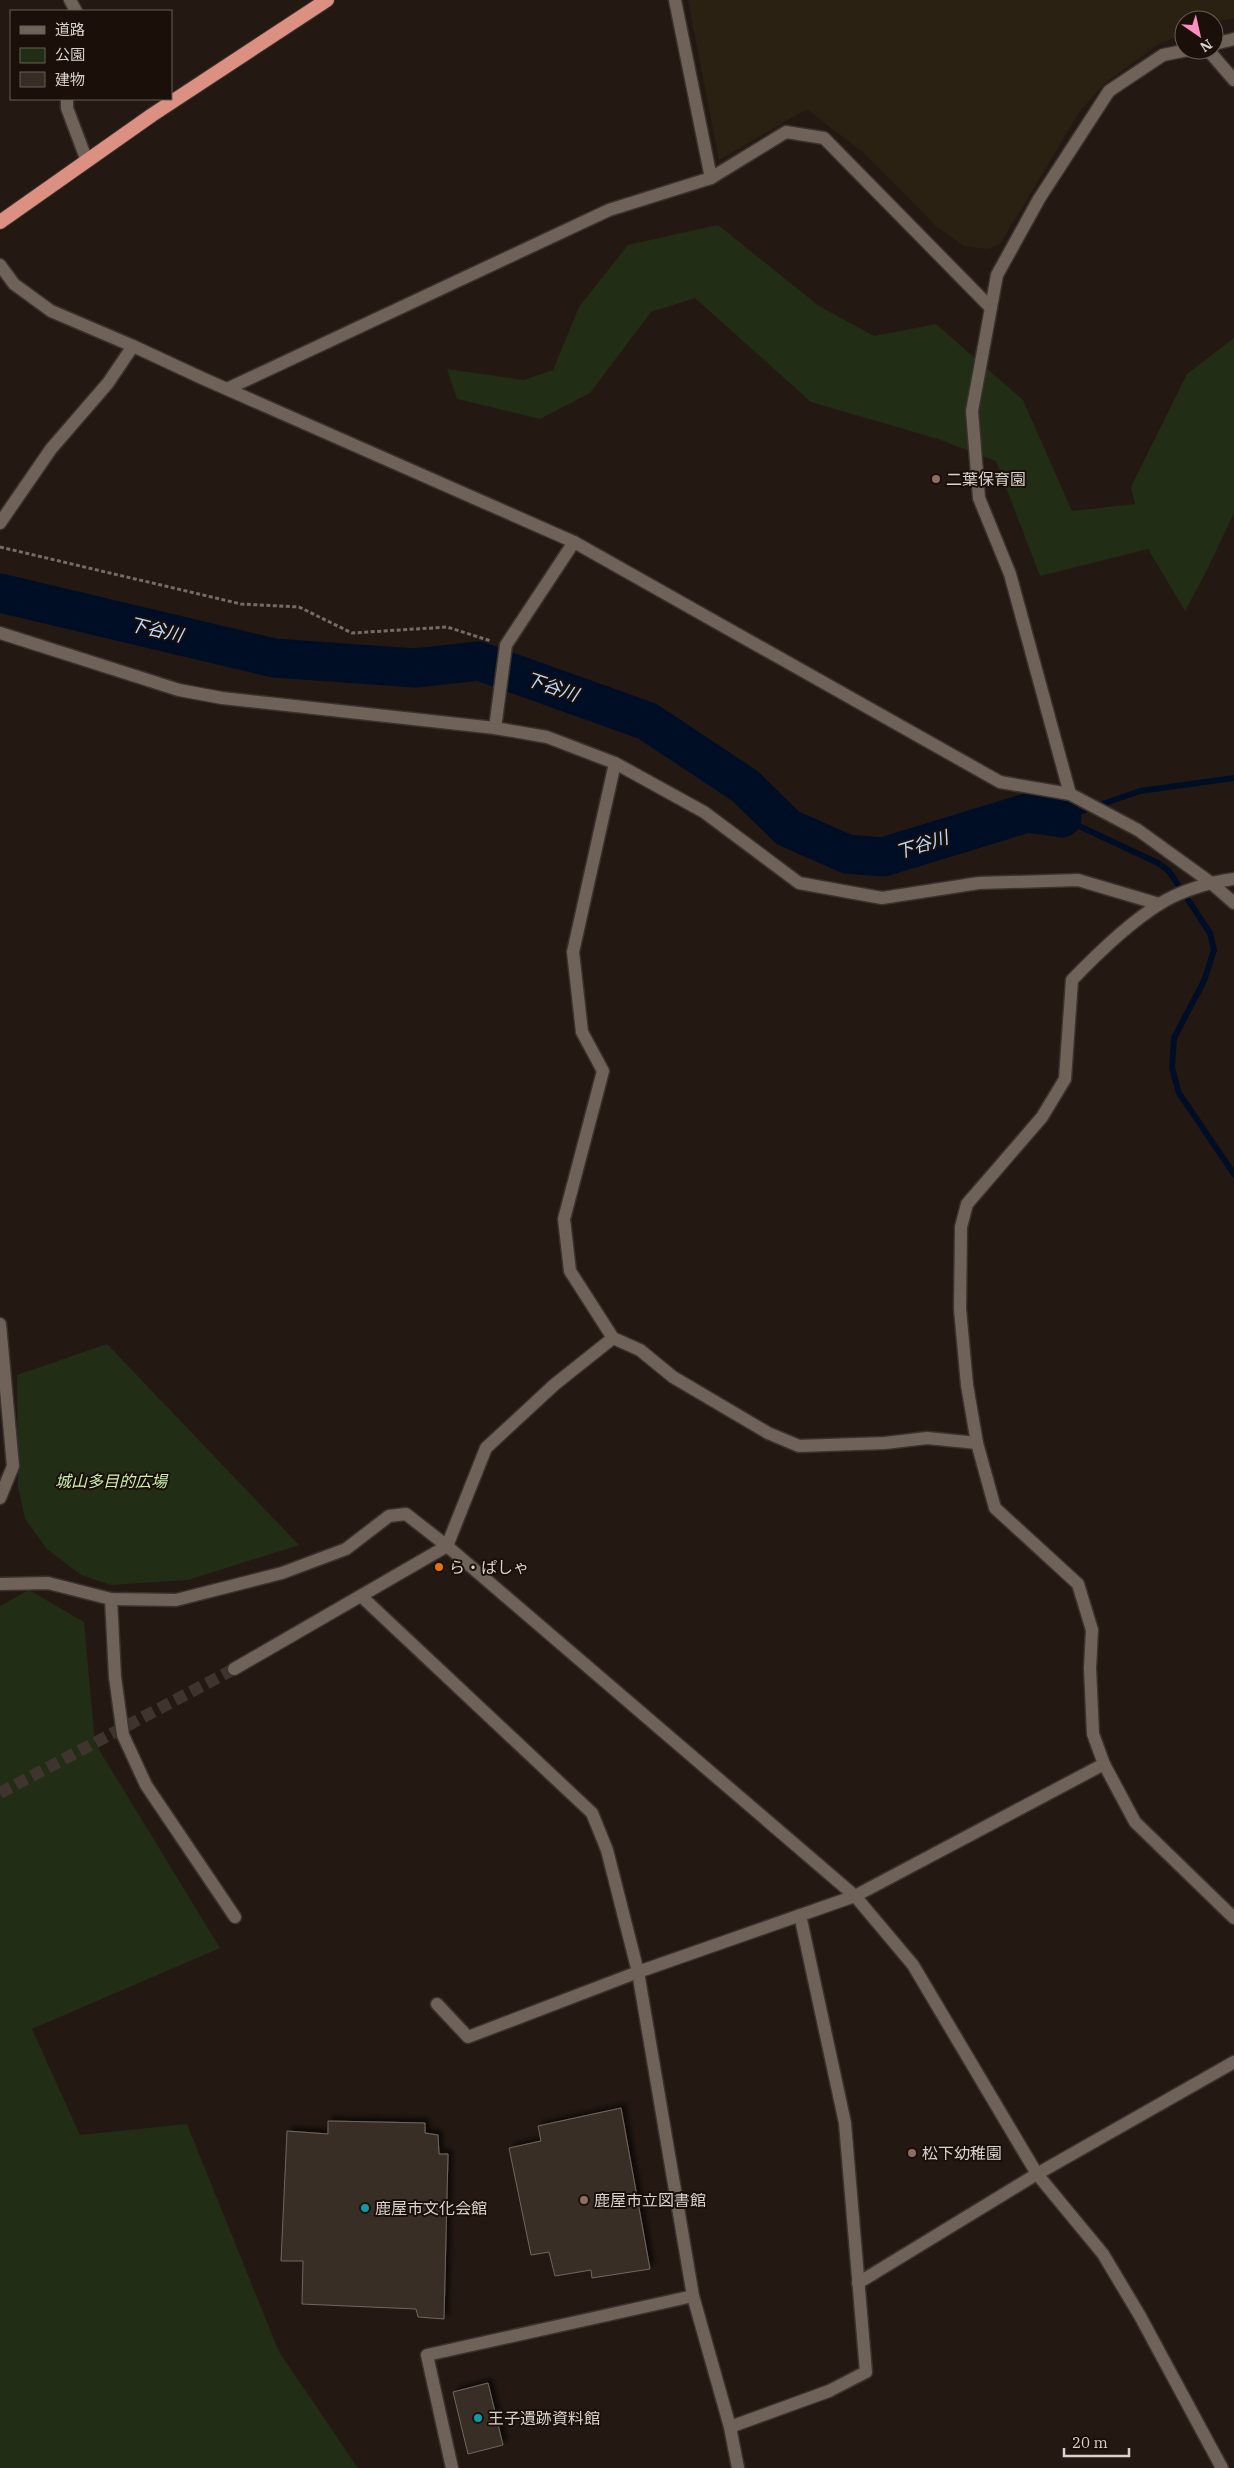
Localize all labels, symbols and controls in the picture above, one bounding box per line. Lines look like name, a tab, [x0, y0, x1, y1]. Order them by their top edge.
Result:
legend	[10, 10, 172, 100]
north arrow	[1174, 10, 1224, 60]
text: 道路	[55, 20, 85, 39]
text: N	[1197, 35, 1216, 56]
text: 公園	[55, 45, 85, 64]
text: 建物	[55, 70, 85, 89]
place label: 二葉保育園	[946, 469, 1026, 489]
marker: 二葉保育園	[930, 473, 942, 485]
water label: 下谷川	[127, 612, 187, 647]
water label: 下谷川	[523, 667, 583, 707]
water label: 下谷川	[893, 825, 953, 863]
park label: 城山多目的広場	[55, 1471, 169, 1491]
place label: ら・ぱしゃ	[449, 1557, 529, 1577]
marker: ら・ぱしゃ	[433, 1561, 445, 1573]
place label: 松下幼稚園	[922, 2143, 1002, 2163]
marker: 松下幼稚園	[906, 2147, 918, 2159]
place label: 鹿屋市立図書館	[594, 2190, 706, 2210]
marker: 鹿屋市立図書館	[578, 2194, 590, 2206]
place label: 鹿屋市文化会館	[375, 2198, 487, 2218]
marker: 鹿屋市文化会館	[359, 2202, 371, 2214]
place label: 王子遺跡資料館	[488, 2408, 600, 2428]
marker: 王子遺跡資料館	[472, 2412, 484, 2424]
scale bar	[1064, 2426, 1129, 2458]
text: 20 m	[1072, 2433, 1108, 2452]

